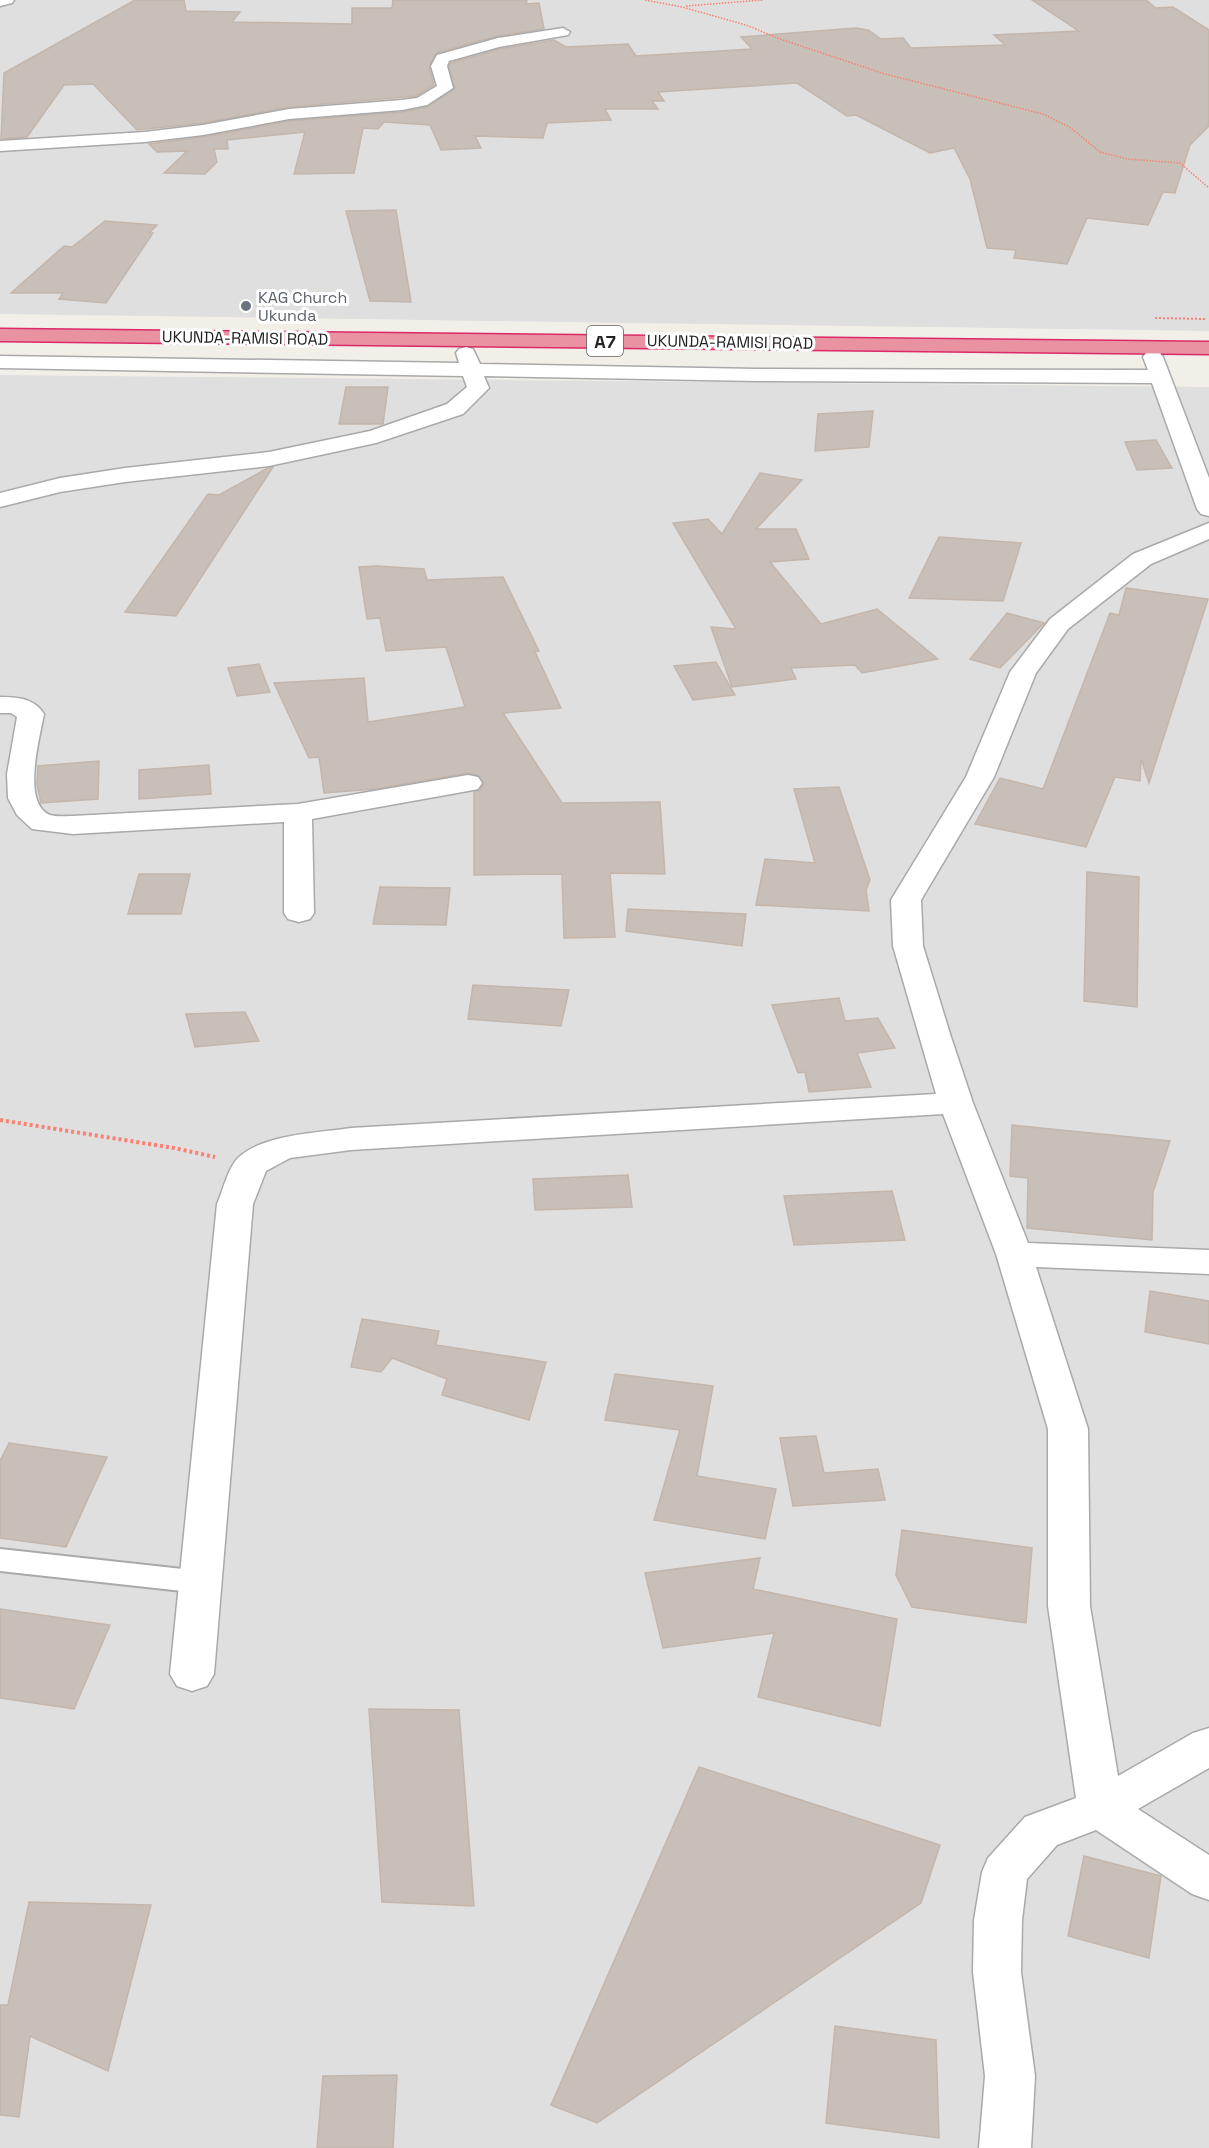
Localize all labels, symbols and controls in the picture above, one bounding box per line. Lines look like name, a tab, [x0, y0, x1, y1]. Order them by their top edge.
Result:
place label: KAG Church Ukunda	[258, 287, 347, 326]
marker: KAG Church Ukunda	[239, 299, 253, 313]
street label: UKUNDA-RAMISI ROAD	[162, 326, 328, 350]
road number: A7	[587, 326, 623, 356]
street label: UKUNDA-RAMISI ROAD	[647, 330, 813, 354]

